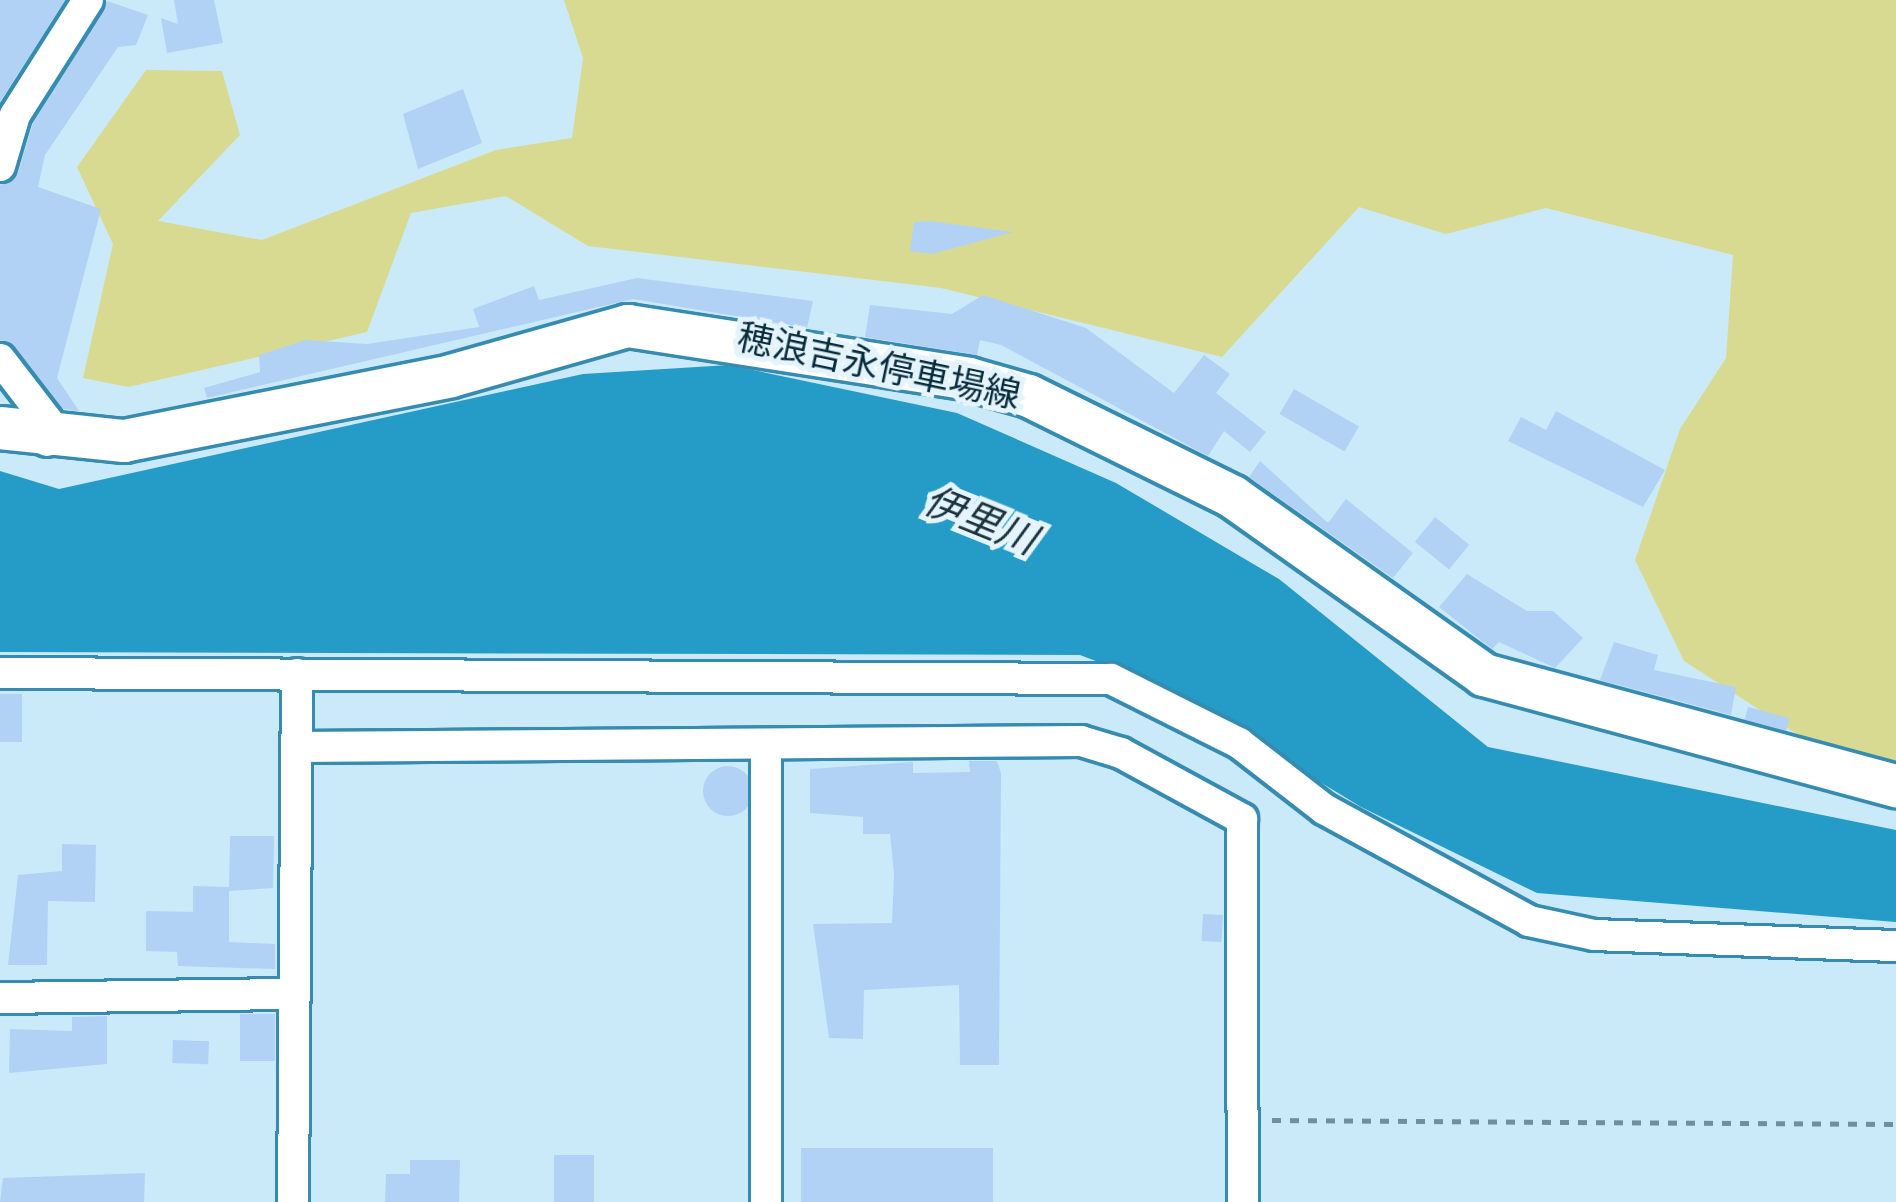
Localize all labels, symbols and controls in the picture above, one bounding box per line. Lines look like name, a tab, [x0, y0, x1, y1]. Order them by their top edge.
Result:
street label: 穂浪吉永停車場線	[734, 315, 1024, 417]
water label: 伊里川	[917, 477, 1043, 565]

